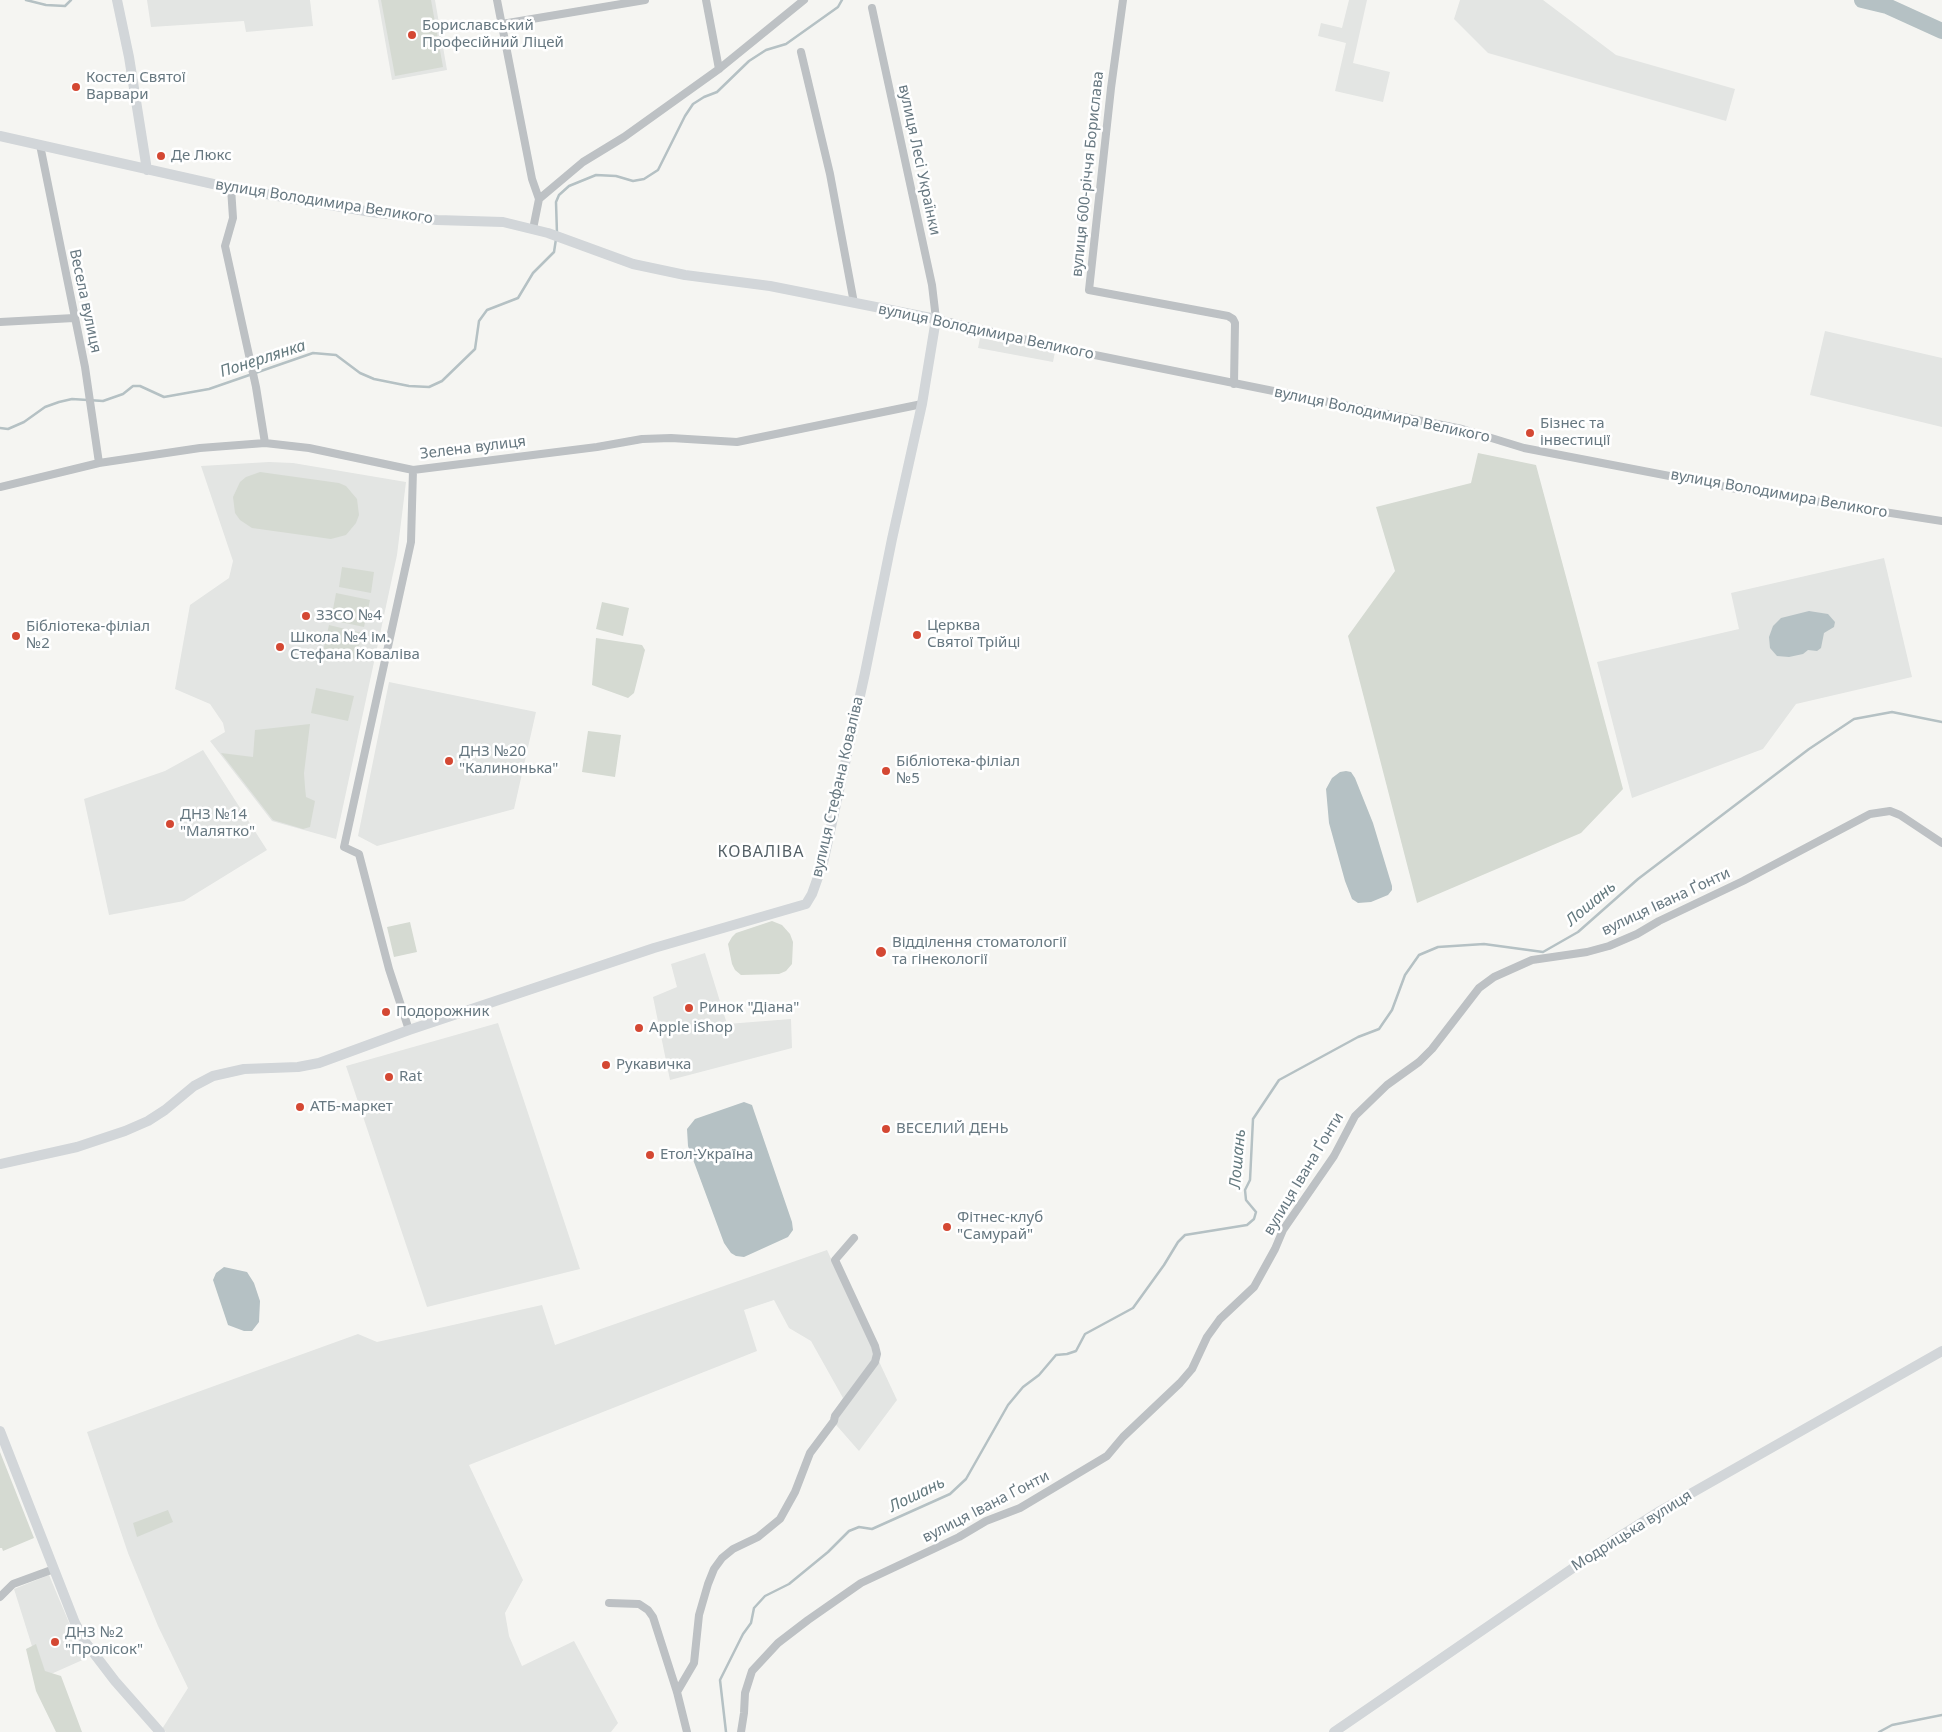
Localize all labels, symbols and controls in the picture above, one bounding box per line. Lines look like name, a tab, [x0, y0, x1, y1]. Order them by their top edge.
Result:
place label: Бориславський Професійний Ліцей	[422, 17, 564, 52]
marker: Бориславський Професійний Ліцей	[406, 29, 418, 41]
place label: Костел Святої Варвари	[86, 69, 185, 104]
street label: вулиця 600-річчя Борислава	[1068, 70, 1108, 278]
marker: Костел Святої Варвари	[70, 81, 82, 93]
street label: вулиця Лесі Українки	[894, 83, 944, 237]
place label: Де Люкс	[171, 147, 232, 165]
marker: Де Люкс	[155, 150, 167, 162]
street label: вулиця Володимира Великого	[214, 176, 434, 228]
street label: Весела вулиця	[65, 247, 105, 355]
street label: вулиця Володимира Великого	[877, 300, 1095, 364]
water label: Понерлянка	[218, 336, 308, 382]
street label: вулиця Володимира Великого	[1273, 383, 1491, 447]
place label: Бізнес та інвестиції	[1540, 415, 1610, 450]
marker: Бізнес та інвестиції	[1524, 427, 1536, 439]
street label: Зелена вулиця	[419, 433, 527, 463]
street label: вулиця Володимира Великого	[1669, 466, 1889, 522]
place label: ЗЗСО №4	[316, 607, 382, 625]
marker: ЗЗСО №4	[300, 610, 312, 622]
place label: Церква Святої Трійці	[927, 617, 1020, 652]
place label: Бібліотека-філіал №2	[26, 618, 150, 653]
place label: Школа №4 ім. Стефана Коваліва	[290, 629, 420, 664]
marker: Церква Святої Трійці	[911, 629, 923, 641]
marker: Бібліотека-філіал №2	[10, 630, 22, 642]
marker: Школа №4 ім. Стефана Коваліва	[274, 641, 286, 653]
street label: вулиця Стефана Коваліва	[808, 695, 868, 879]
place label: ДНЗ №20 "Калинонька"	[459, 743, 558, 778]
place label: Бібліотека-філіал №5	[896, 753, 1020, 788]
marker: ДНЗ №20 "Калинонька"	[443, 755, 455, 767]
marker: Бібліотека-філіал №5	[880, 765, 892, 777]
place label: ДНЗ №14 "Малятко"	[180, 806, 255, 841]
marker: ДНЗ №14 "Малятко"	[164, 818, 176, 830]
district label: КОВАЛІВА	[717, 842, 805, 862]
street label: вулиця Івана Ґонти	[1599, 864, 1733, 940]
water label: Лошань	[1562, 877, 1620, 931]
place label: Відділення стоматології та гінекології	[892, 934, 1067, 969]
marker: Відділення стоматології та гінекології	[874, 945, 888, 959]
place label: Ринок "Діана"	[699, 999, 799, 1017]
marker: Ринок "Діана"	[683, 1002, 695, 1014]
place label: Подорожник	[396, 1003, 489, 1021]
marker: Подорожник	[380, 1006, 392, 1018]
place label: Apple iShop	[649, 1019, 733, 1037]
marker: Apple iShop	[633, 1022, 645, 1034]
place label: Рукавичка	[616, 1056, 691, 1074]
marker: Рукавичка	[600, 1059, 612, 1071]
place label: Rat	[399, 1068, 422, 1086]
marker: Rat	[383, 1071, 395, 1083]
place label: АТБ-маркет	[310, 1098, 393, 1116]
marker: АТБ-маркет	[294, 1101, 306, 1113]
street label: вулиця Івана Ґонти	[1260, 1109, 1348, 1239]
place label: ВЕСЕЛИЙ ДЕНЬ	[896, 1120, 1009, 1138]
marker: ВЕСЕЛИЙ ДЕНЬ	[880, 1123, 892, 1135]
water label: Лошань	[1226, 1128, 1250, 1190]
place label: Етол-Україна	[660, 1146, 753, 1164]
marker: Етол-Україна	[644, 1149, 656, 1161]
place label: Фітнес-клуб "Самурай"	[957, 1209, 1043, 1244]
marker: Фітнес-клуб "Самурай"	[941, 1221, 953, 1233]
street label: вулиця Івана Ґонти	[920, 1467, 1052, 1547]
water label: Лошань	[886, 1473, 948, 1517]
street label: Модрицька вулиця	[1569, 1487, 1695, 1575]
place label: ДНЗ №2 "Пролісок"	[65, 1624, 143, 1659]
marker: ДНЗ №2 "Пролісок"	[49, 1636, 61, 1648]

